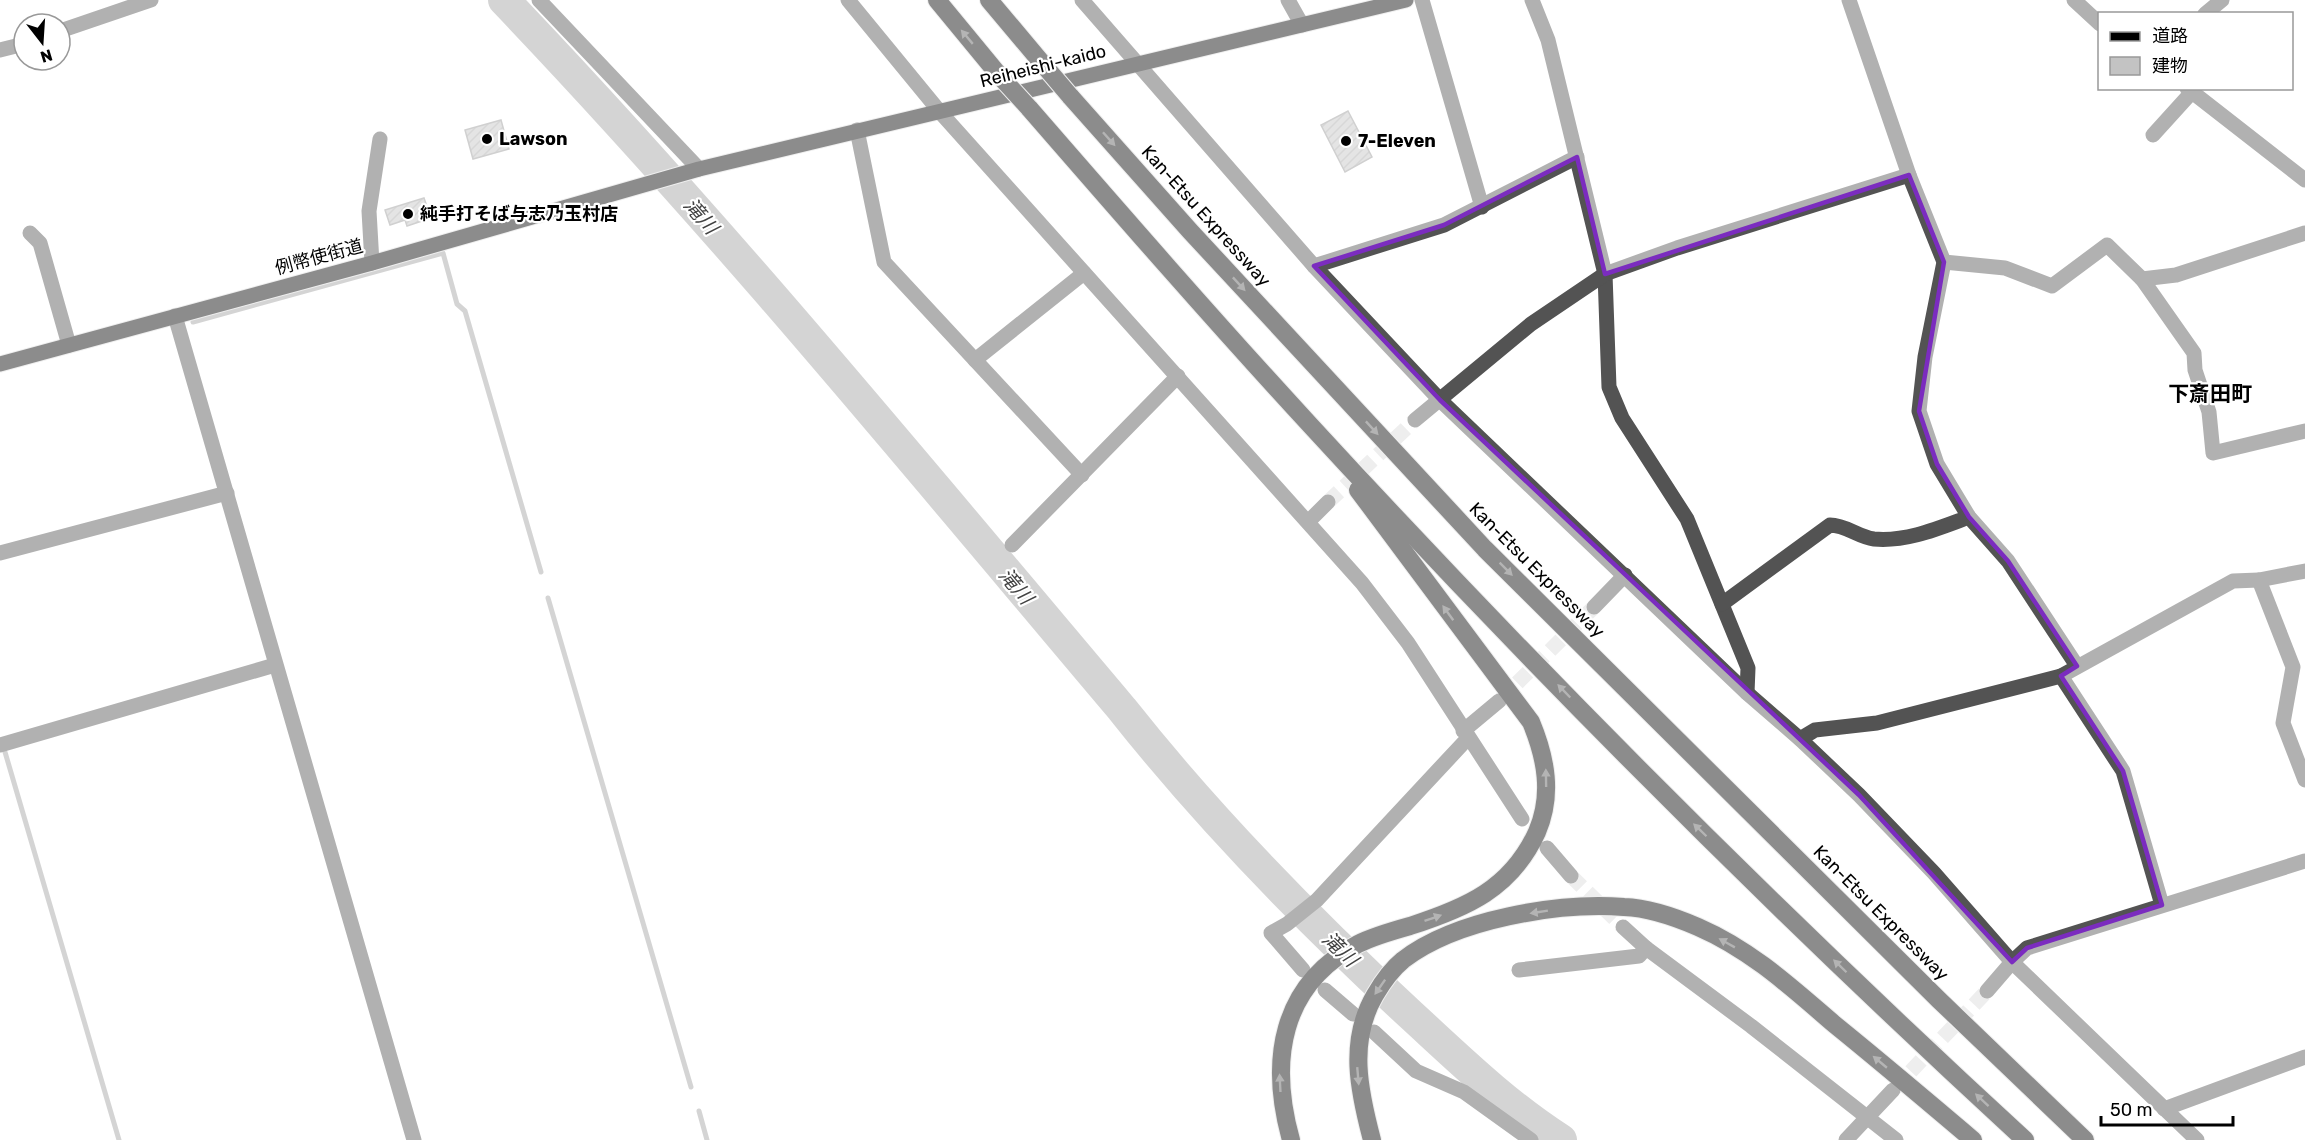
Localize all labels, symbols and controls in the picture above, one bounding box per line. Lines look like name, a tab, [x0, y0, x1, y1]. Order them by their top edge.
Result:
north arrow	[12, 12, 72, 72]
legend	[2098, 12, 2293, 90]
text: 道路	[2152, 25, 2188, 47]
one-way arrow	[961, 29, 974, 45]
street label: Reiheishi-kaido	[978, 40, 1108, 92]
text: N	[38, 45, 55, 67]
text: 建物	[2152, 55, 2188, 77]
place label: Lawson	[499, 128, 568, 150]
place label: 7-Eleven	[1358, 130, 1436, 152]
marker: Lawson	[480, 132, 494, 146]
one-way arrow	[1102, 132, 1116, 147]
marker: 7-Eleven	[1339, 134, 1353, 148]
street label: Kan-Etsu Expressway	[1137, 141, 1275, 291]
water label: 滝川	[679, 193, 724, 240]
place label: 純手打そば与志乃玉村店	[420, 203, 618, 225]
marker: 純手打そば与志乃玉村店	[401, 207, 415, 221]
street label: 例幣使街道	[273, 235, 365, 279]
one-way arrow	[1232, 277, 1246, 292]
district label: 下斎田町	[2168, 381, 2252, 406]
one-way arrow	[1364, 420, 1378, 434]
street label: Kan-Etsu Expressway	[1465, 498, 1609, 642]
one-way arrow	[1498, 562, 1512, 576]
water label: 滝川	[994, 563, 1039, 611]
one-way arrow	[1442, 606, 1454, 622]
one-way arrow	[1557, 685, 1571, 699]
one-way arrow	[1541, 768, 1550, 787]
one-way arrow	[1693, 823, 1708, 837]
street label: Kan-Etsu Expressway	[1809, 841, 1953, 985]
one-way arrow	[1530, 908, 1549, 917]
one-way arrow	[1424, 912, 1442, 922]
water label: 滝川	[1317, 926, 1364, 973]
one-way arrow	[1719, 937, 1735, 948]
one-way arrow	[1834, 960, 1848, 974]
one-way arrow	[1374, 979, 1386, 995]
one-way arrow	[1873, 1056, 1888, 1069]
one-way arrow	[1353, 1067, 1363, 1086]
one-way arrow	[1276, 1073, 1285, 1092]
scale bar	[2101, 1089, 2233, 1127]
one-way arrow	[1974, 1093, 1989, 1107]
text: 50 m	[2110, 1099, 2153, 1121]

